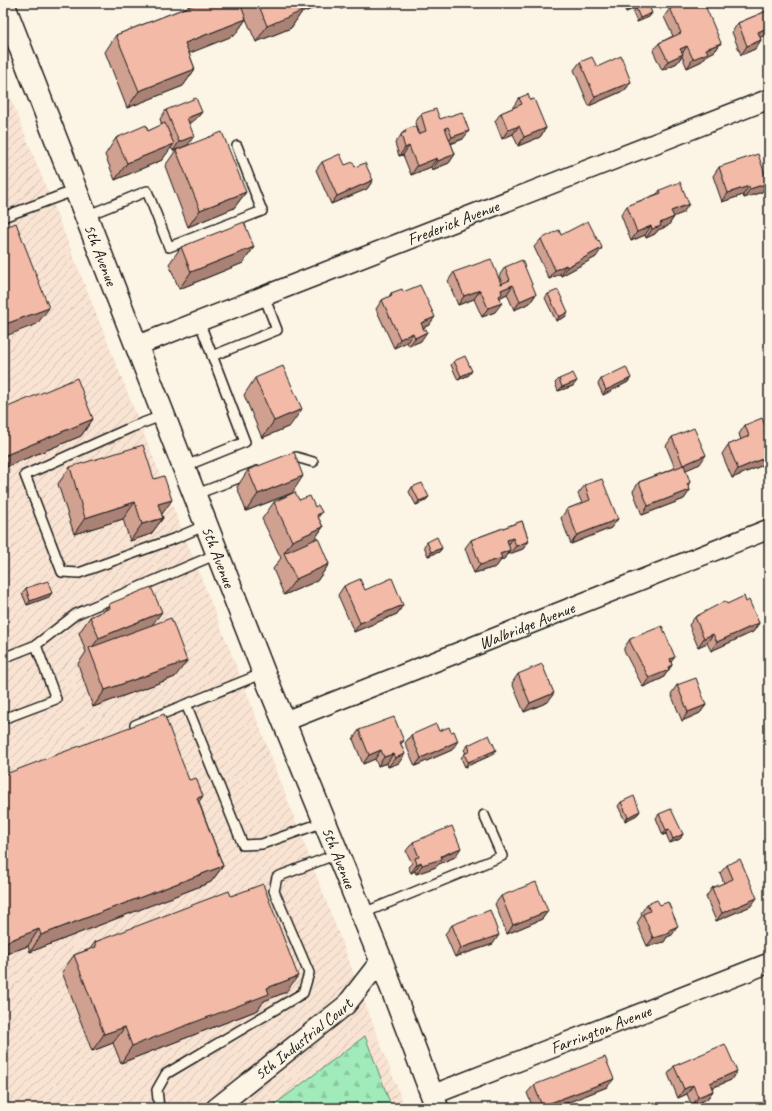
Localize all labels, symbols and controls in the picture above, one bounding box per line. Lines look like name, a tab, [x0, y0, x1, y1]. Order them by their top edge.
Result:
street label: Frederick Avenue	[404, 195, 503, 250]
street label: 5th Avenue	[80, 221, 123, 290]
street label: 5th Avenue	[197, 523, 241, 592]
street label: Walbridge Avenue	[476, 596, 579, 654]
street label: 5th Avenue	[317, 823, 362, 892]
street label: 5th Industrial Court	[250, 993, 359, 1084]
street label: Farrington Avenue	[547, 999, 655, 1058]

